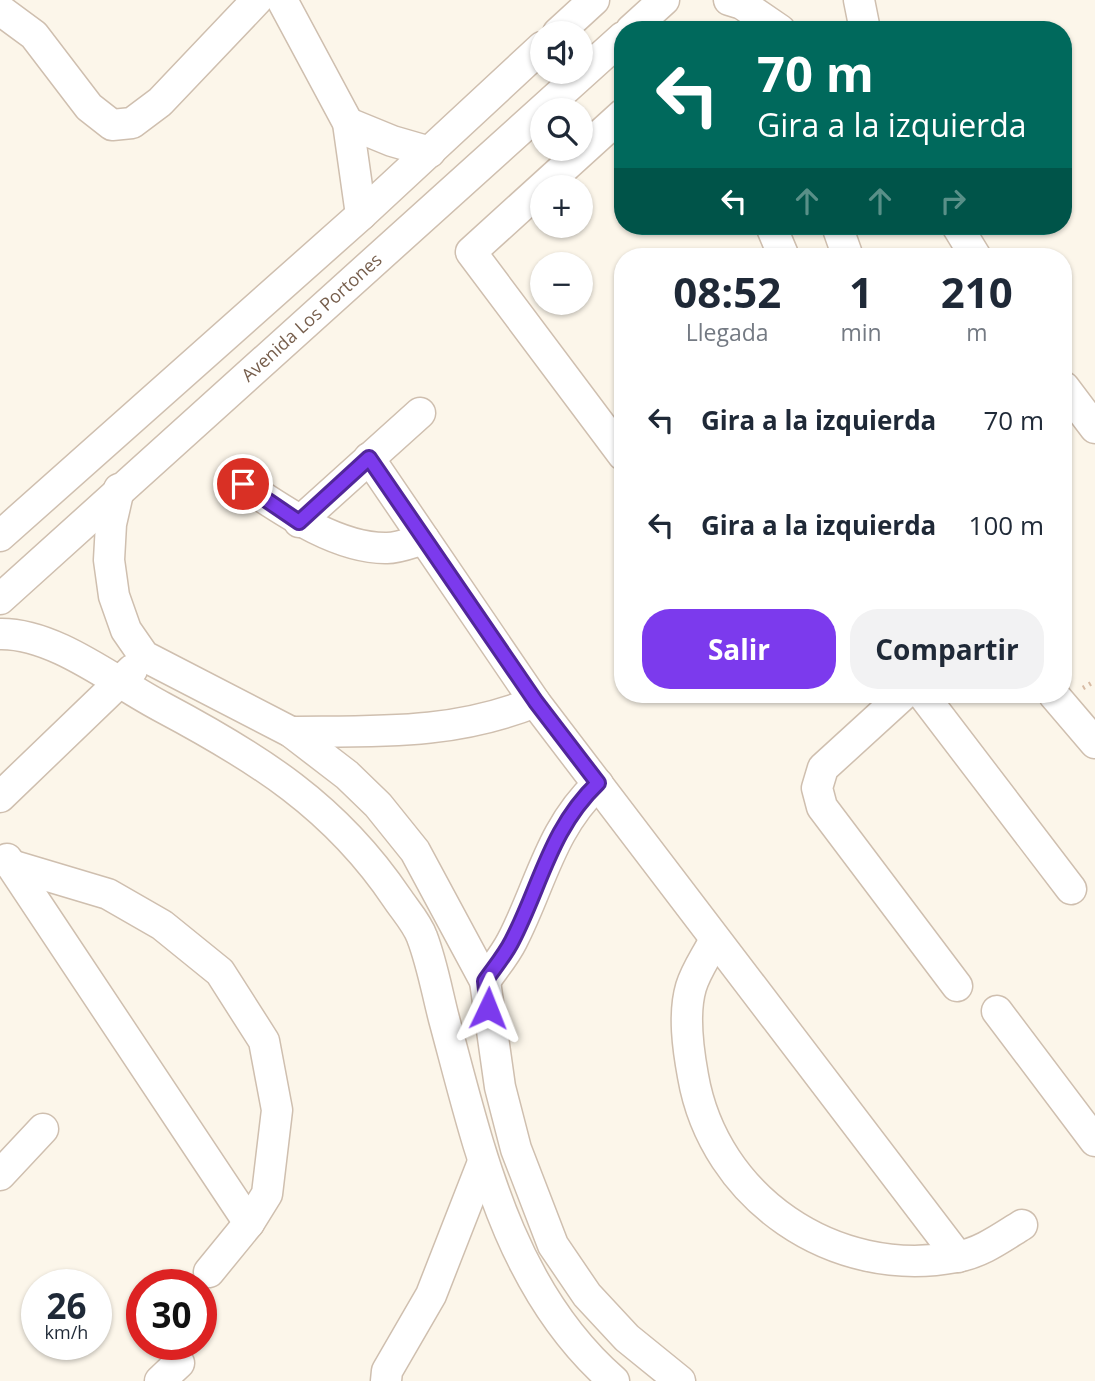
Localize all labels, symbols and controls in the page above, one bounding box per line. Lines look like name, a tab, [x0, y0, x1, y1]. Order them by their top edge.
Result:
map controls	[530, 21, 593, 315]
button: sound	[530, 21, 593, 84]
text: 70 m	[757, 40, 874, 106]
icon: left	[642, 49, 733, 140]
button: search	[530, 98, 593, 161]
text: Gira a la izquierda	[757, 103, 1027, 146]
button: +	[530, 175, 593, 238]
icon: left	[715, 182, 753, 220]
icon: ahead	[788, 182, 826, 220]
icon: ahead	[861, 182, 899, 220]
icon: right	[934, 182, 972, 220]
street label: Avenida Los Portones	[236, 247, 387, 387]
button: −	[530, 252, 593, 315]
text: 08:52	[673, 263, 781, 320]
text: 1	[849, 263, 873, 320]
text: 210	[941, 263, 1013, 320]
text: Llegada	[686, 316, 769, 348]
text: min	[840, 316, 882, 348]
text: m	[966, 316, 987, 348]
icon: left	[642, 401, 680, 439]
text: Gira a la izquierda	[701, 402, 936, 438]
text: 70 m	[983, 402, 1044, 438]
pin	[213, 454, 273, 514]
icon: arrive	[224, 465, 262, 503]
icon: left	[642, 506, 680, 544]
text: Gira a la izquierda	[701, 507, 936, 543]
text: 100 m	[969, 507, 1044, 543]
button: Salir	[642, 609, 836, 689]
button: Compartir	[850, 609, 1044, 689]
position arrow	[451, 971, 525, 1045]
speed limit sign: 30	[126, 1269, 217, 1360]
text: 26	[46, 1282, 87, 1329]
text: km/h	[45, 1320, 88, 1344]

